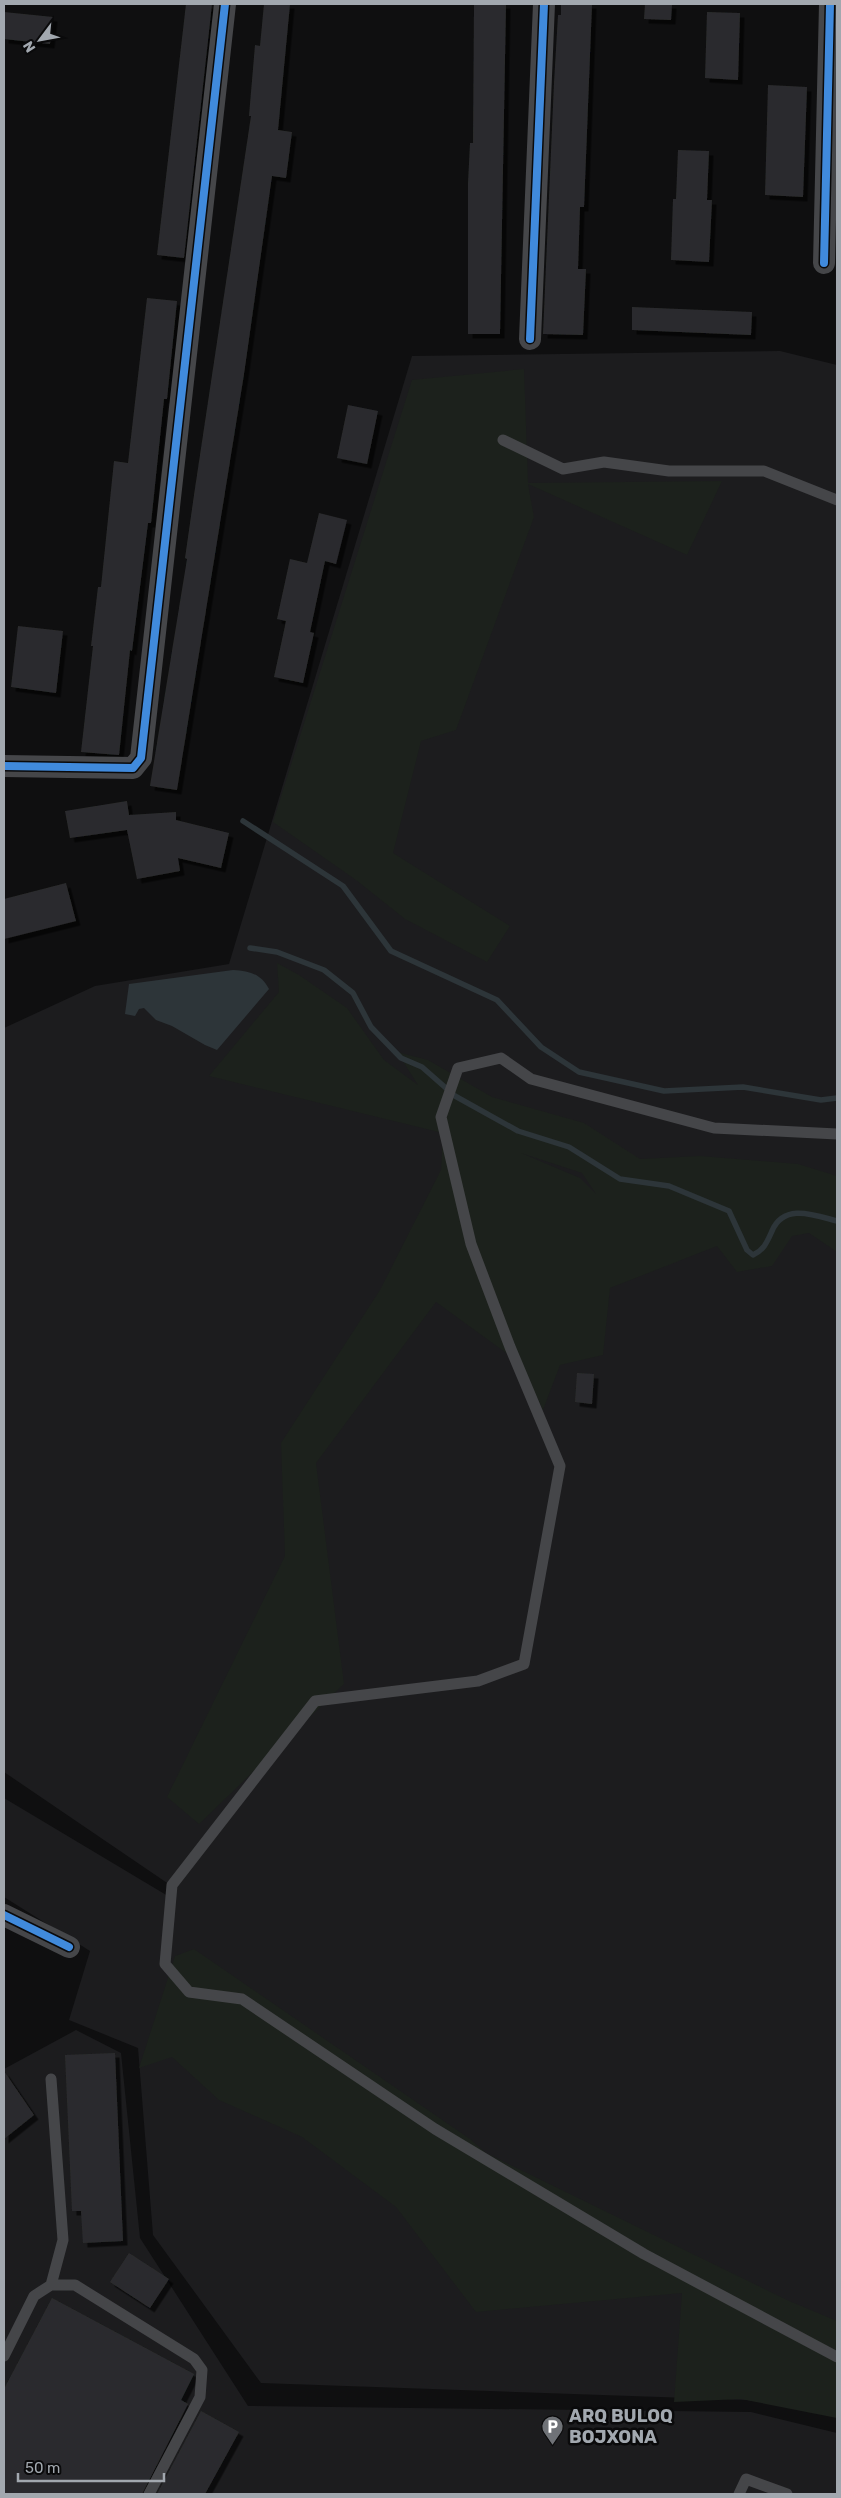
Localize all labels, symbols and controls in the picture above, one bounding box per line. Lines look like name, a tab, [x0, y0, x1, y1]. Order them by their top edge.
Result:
north arrow	[15, 15, 65, 65]
text: N	[20, 38, 39, 55]
place label: ARQ BULOQ BOJXONA	[569, 2405, 673, 2448]
parking icon: ARQ BULOQ BOJXONA	[541, 2414, 565, 2445]
scale bar	[18, 2450, 164, 2482]
text: 50 m	[25, 2459, 60, 2477]

